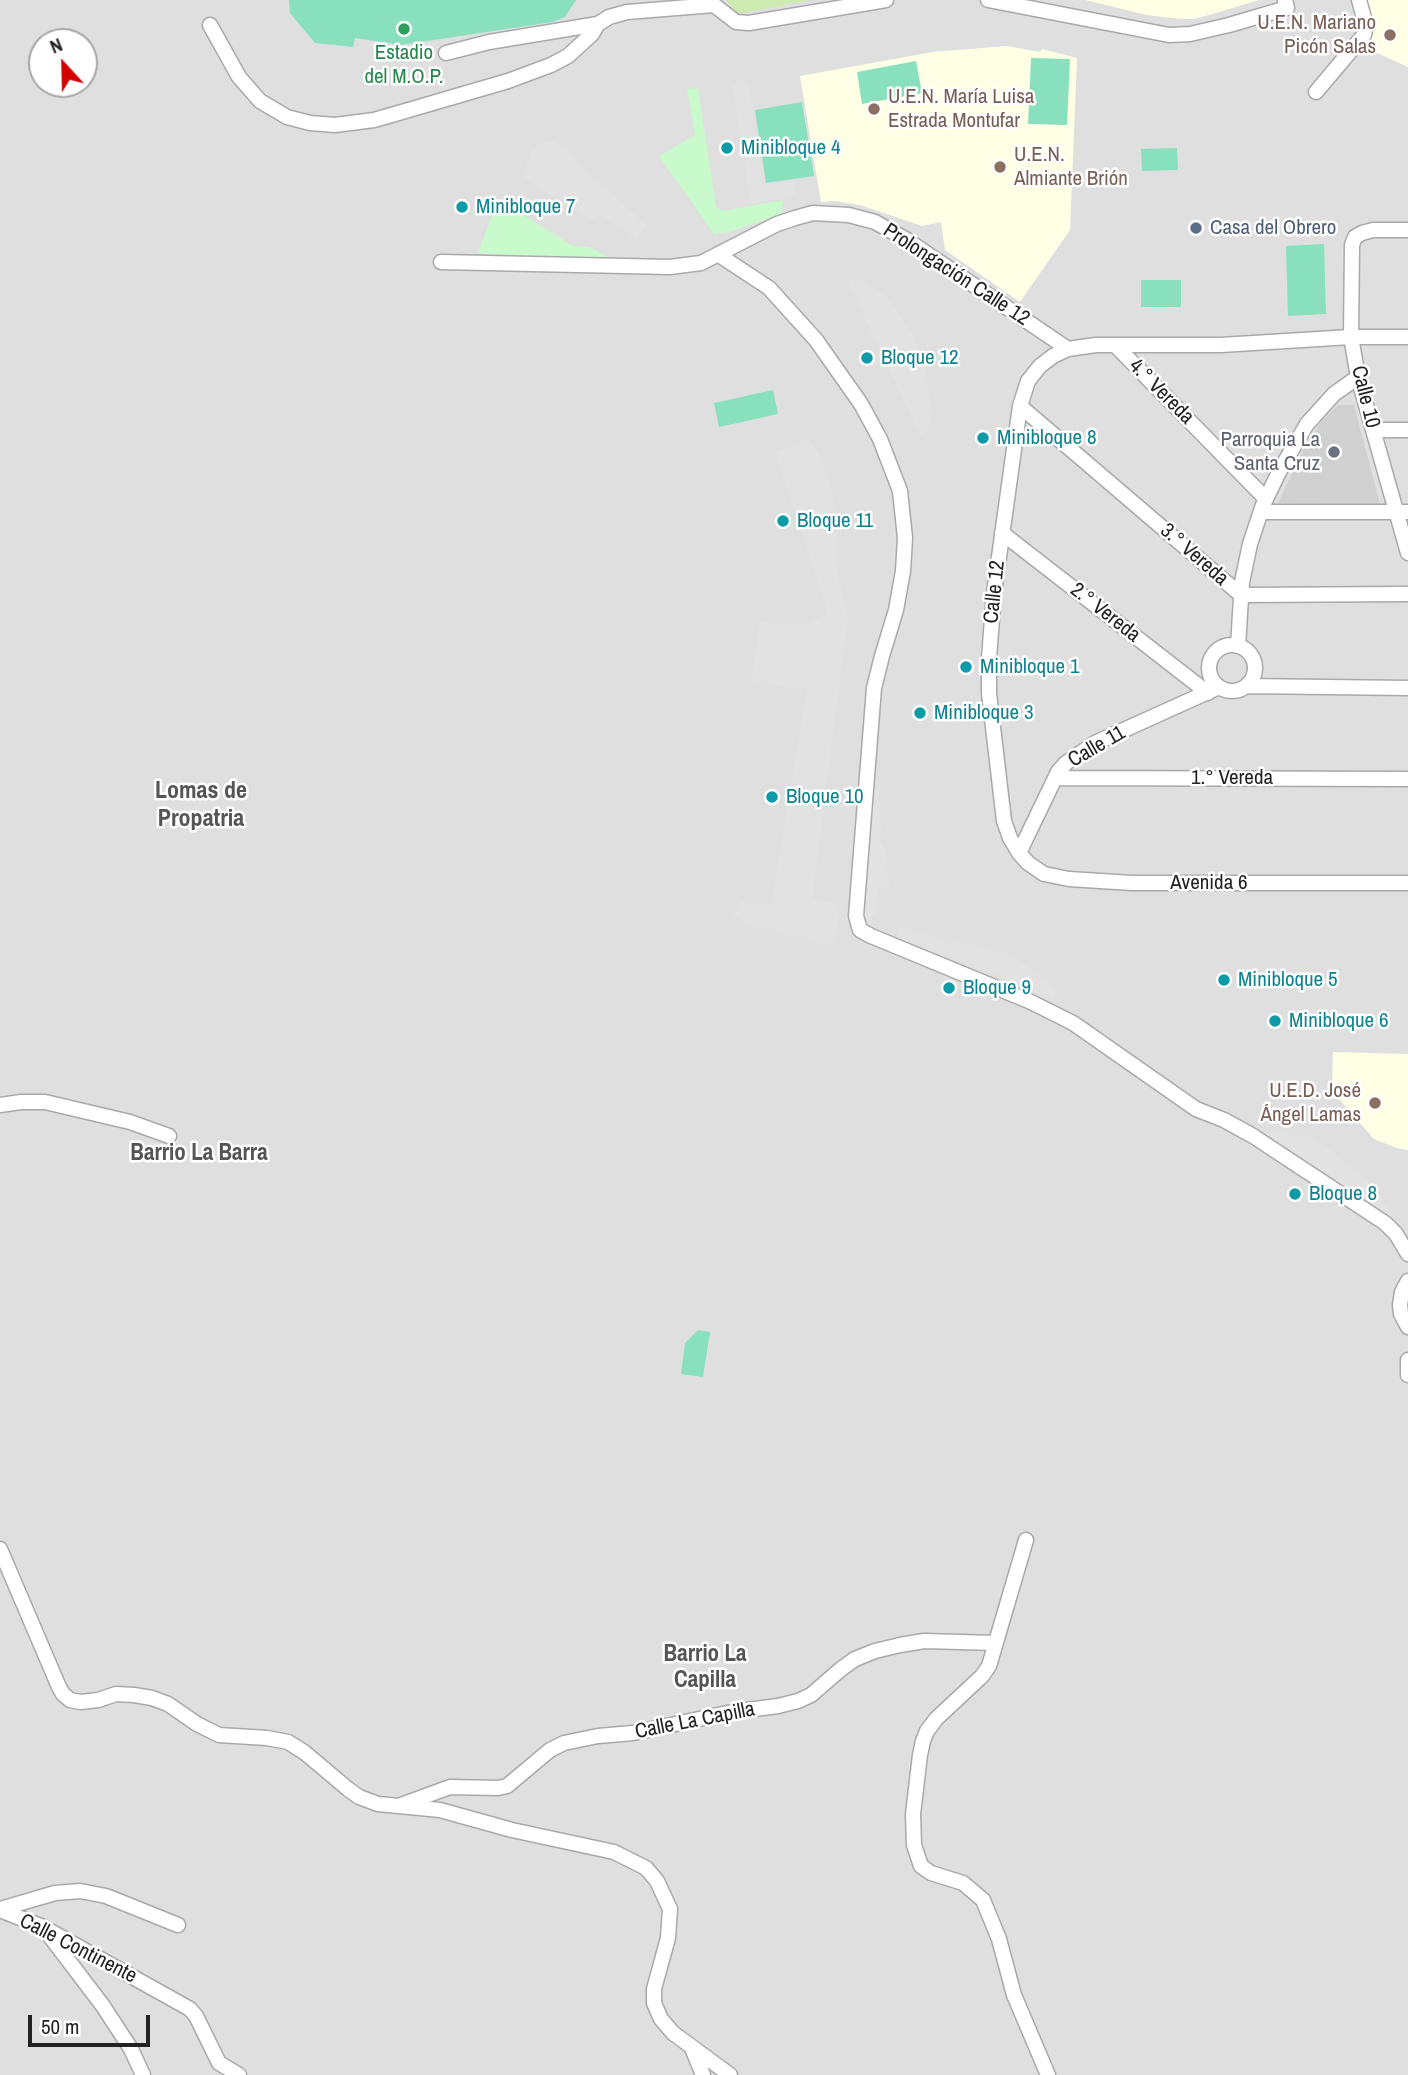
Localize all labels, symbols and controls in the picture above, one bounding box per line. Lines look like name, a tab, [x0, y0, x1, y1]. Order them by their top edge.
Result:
place label: U.E.N. Mariano Picón Salas	[1257, 10, 1376, 60]
marker: Estadio del M.O.P.	[396, 21, 412, 37]
marker: U.E.N. Mariano Picón Salas	[1382, 27, 1398, 43]
north arrow	[28, 28, 98, 98]
text: N	[46, 31, 66, 60]
place label: Estadio del M.O.P.	[364, 40, 444, 90]
place label: U.E.N. María Luisa Estrada Montufar	[888, 84, 1034, 134]
marker: U.E.N. María Luisa Estrada Montufar	[866, 101, 882, 117]
place label: Minibloque 4	[741, 135, 841, 161]
marker: Minibloque 4	[719, 140, 735, 156]
place label: U.E.N. Almiante Brión	[1014, 142, 1128, 192]
marker: U.E.N. Almiante Brión	[992, 159, 1008, 175]
place label: Minibloque 7	[476, 194, 576, 220]
marker: Minibloque 7	[454, 199, 470, 215]
place label: Casa del Obrero	[1210, 215, 1336, 241]
street label: Prolongación Calle 12	[878, 218, 1034, 332]
marker: Casa del Obrero	[1188, 220, 1204, 236]
place label: Bloque 12	[881, 345, 959, 371]
marker: Bloque 12	[859, 350, 875, 366]
street label: 4.° Vereda	[1123, 354, 1199, 430]
street label: Calle 10	[1345, 363, 1385, 431]
place label: Minibloque 8	[997, 425, 1097, 451]
place label: Parroquia La Santa Cruz	[1220, 427, 1320, 477]
marker: Minibloque 8	[975, 430, 991, 446]
marker: Parroquia La Santa Cruz	[1326, 444, 1342, 460]
place label: Bloque 11	[797, 508, 873, 534]
marker: Bloque 11	[775, 513, 791, 529]
street label: 3.° Vereda	[1155, 519, 1233, 591]
street label: Calle 12	[979, 559, 1011, 625]
street label: 2.° Vereda	[1065, 578, 1145, 648]
place label: Minibloque 1	[980, 654, 1080, 680]
marker: Minibloque 1	[958, 659, 974, 675]
place label: Minibloque 3	[934, 700, 1034, 726]
marker: Minibloque 3	[912, 705, 928, 721]
street label: Calle 11	[1064, 721, 1130, 773]
street label: 1.° Vereda	[1191, 765, 1273, 791]
district label: Lomas de Propatria	[155, 778, 247, 834]
place label: Bloque 10	[786, 784, 864, 810]
marker: Bloque 10	[764, 789, 780, 805]
street label: Avenida 6	[1170, 870, 1248, 896]
place label: Minibloque 5	[1238, 967, 1338, 993]
marker: Minibloque 5	[1216, 972, 1232, 988]
place label: Bloque 9	[963, 975, 1031, 1001]
marker: Bloque 9	[941, 980, 957, 996]
place label: Minibloque 6	[1289, 1008, 1389, 1034]
marker: Minibloque 6	[1267, 1013, 1283, 1029]
place label: U.E.D. José Ángel Lamas	[1260, 1078, 1361, 1128]
marker: U.E.D. José Ángel Lamas	[1367, 1095, 1383, 1111]
district label: Barrio La Barra	[130, 1140, 268, 1168]
place label: Bloque 8	[1309, 1181, 1377, 1207]
marker: Bloque 8	[1287, 1186, 1303, 1202]
district label: Barrio La Capilla	[664, 1641, 746, 1695]
street label: Calle La Capilla	[633, 1697, 757, 1745]
street label: Calle Continente	[15, 1909, 141, 1989]
scale bar	[32, 2002, 154, 2046]
text: 50 m	[41, 2012, 79, 2041]

